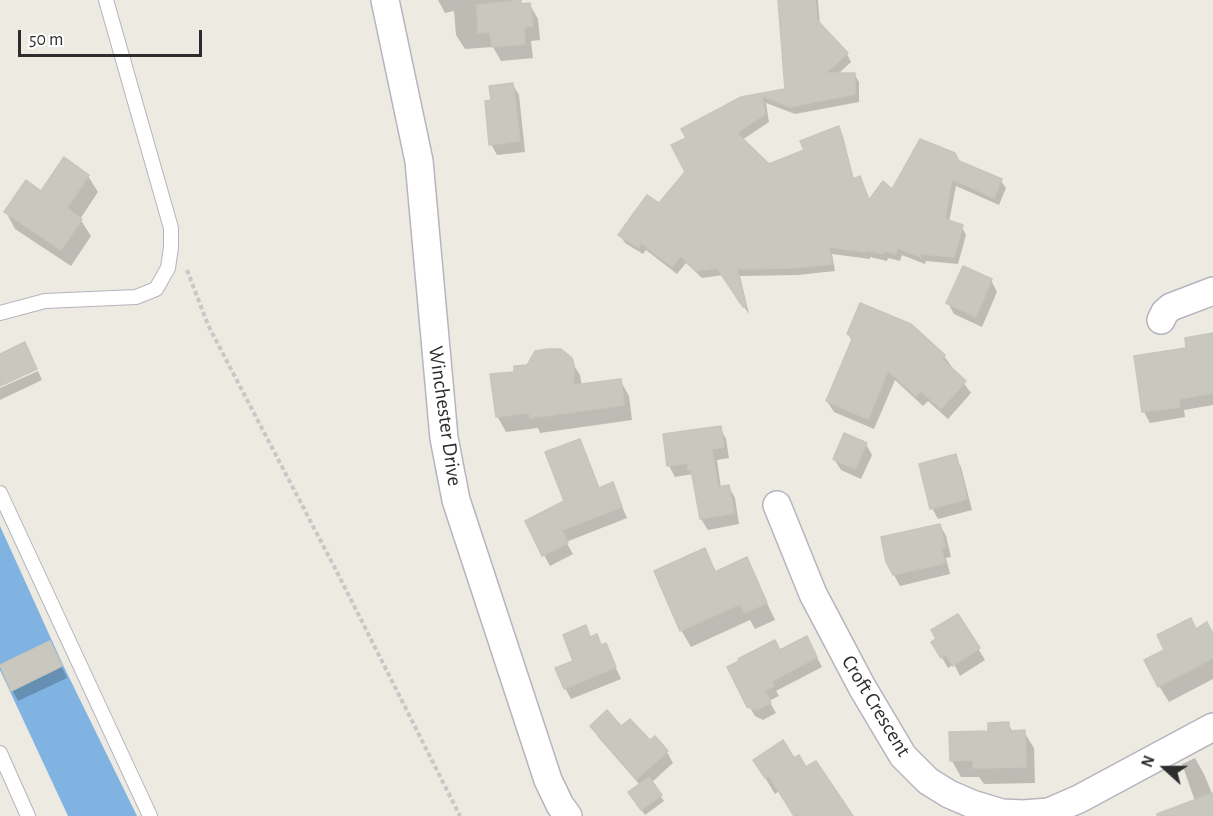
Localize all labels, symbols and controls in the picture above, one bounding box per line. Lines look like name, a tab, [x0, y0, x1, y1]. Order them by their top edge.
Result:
scale bar	[21, 18, 206, 56]
text: 50 m	[29, 31, 63, 49]
street label: Winchester Drive	[423, 344, 467, 488]
street label: Croft Crescent	[836, 651, 916, 761]
north arrow	[1135, 738, 1195, 798]
text: N	[1139, 753, 1158, 770]

